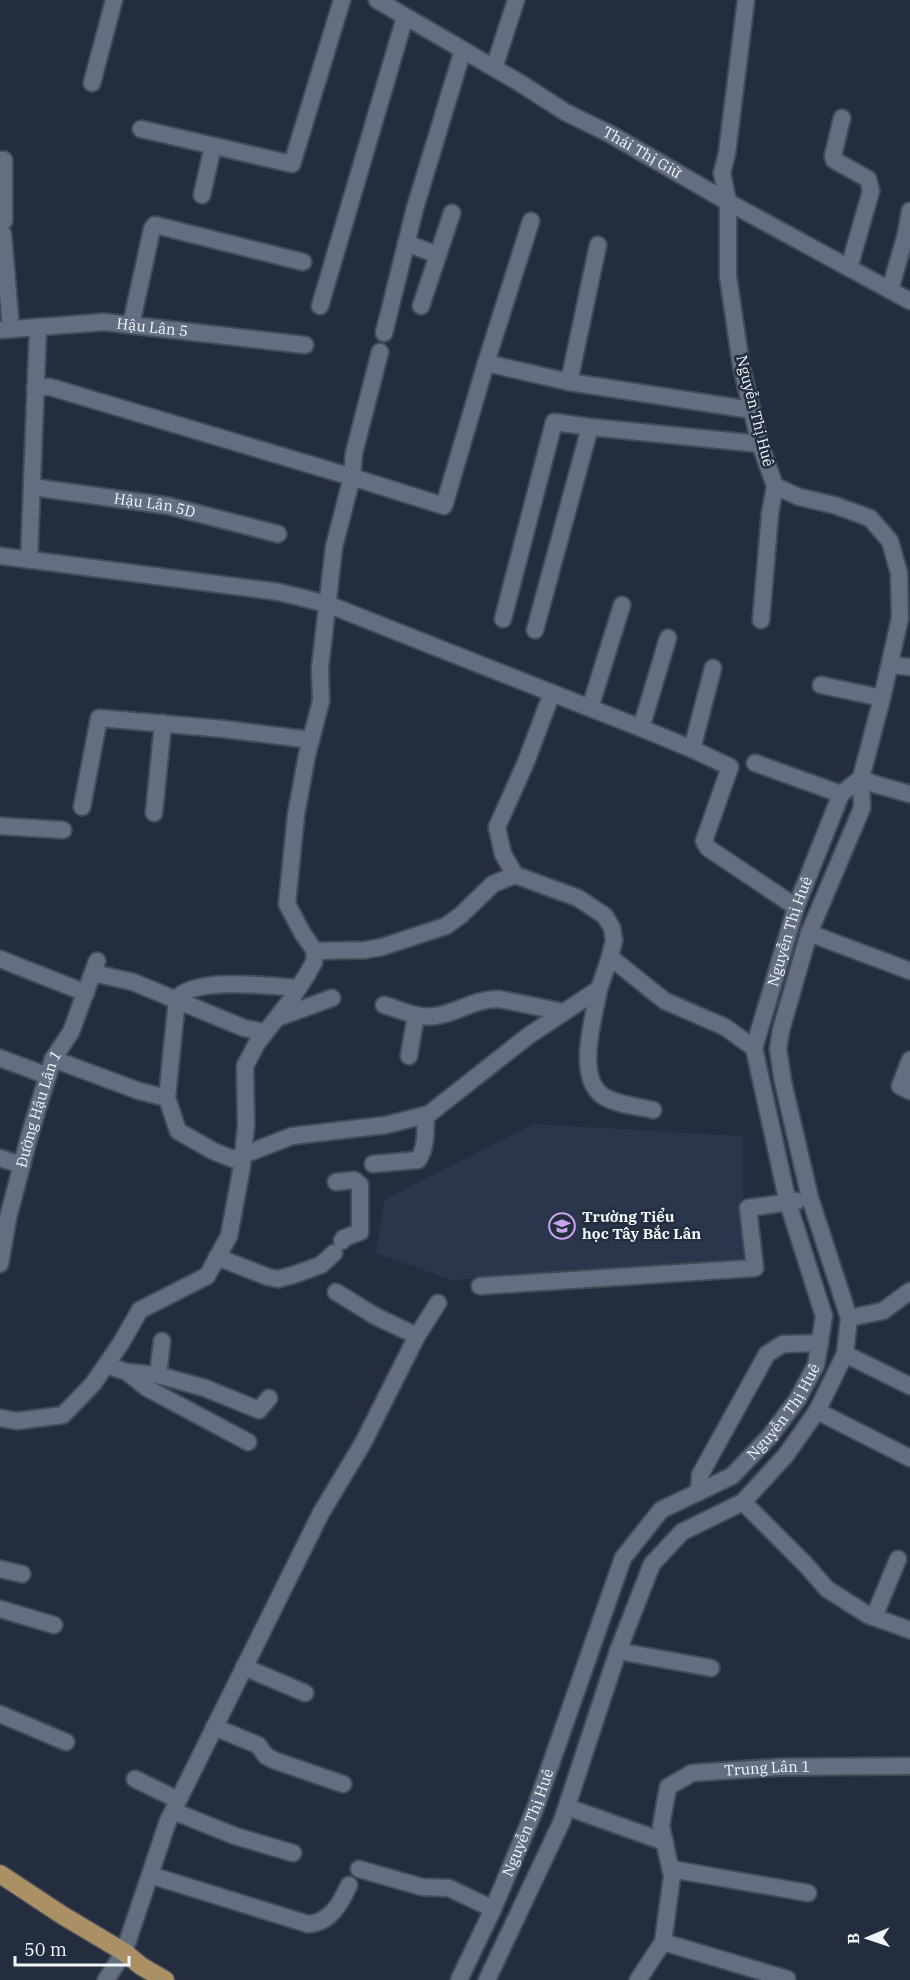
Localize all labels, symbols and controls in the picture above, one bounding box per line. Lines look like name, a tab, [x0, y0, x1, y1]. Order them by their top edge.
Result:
street label: Thái Thị Giữ	[600, 122, 686, 183]
street label: Hậu Lân 5	[116, 314, 189, 341]
street label: Nguyễn Thị Huê	[732, 353, 779, 469]
street label: Hậu Lân 5D	[113, 488, 198, 521]
street label: Nguyễn Thị Huê	[763, 874, 816, 989]
street label: Đường Hậu Lân 1	[12, 1046, 65, 1169]
place label: Trường Tiểu học Tây Bắc Lân	[582, 1207, 701, 1243]
school or university icon: Trường Tiểu học Tây Bắc Lân	[547, 1211, 577, 1241]
street label: Nguyễn Thị Huê	[742, 1360, 824, 1464]
street label: Trung Lân 1	[723, 1757, 810, 1780]
street label: Nguyễn Thị Huê	[498, 1766, 557, 1879]
north arrow	[838, 1908, 898, 1968]
scale bar	[15, 1929, 129, 1967]
text: B	[843, 1933, 863, 1945]
text: 50 m	[24, 1938, 67, 1961]

